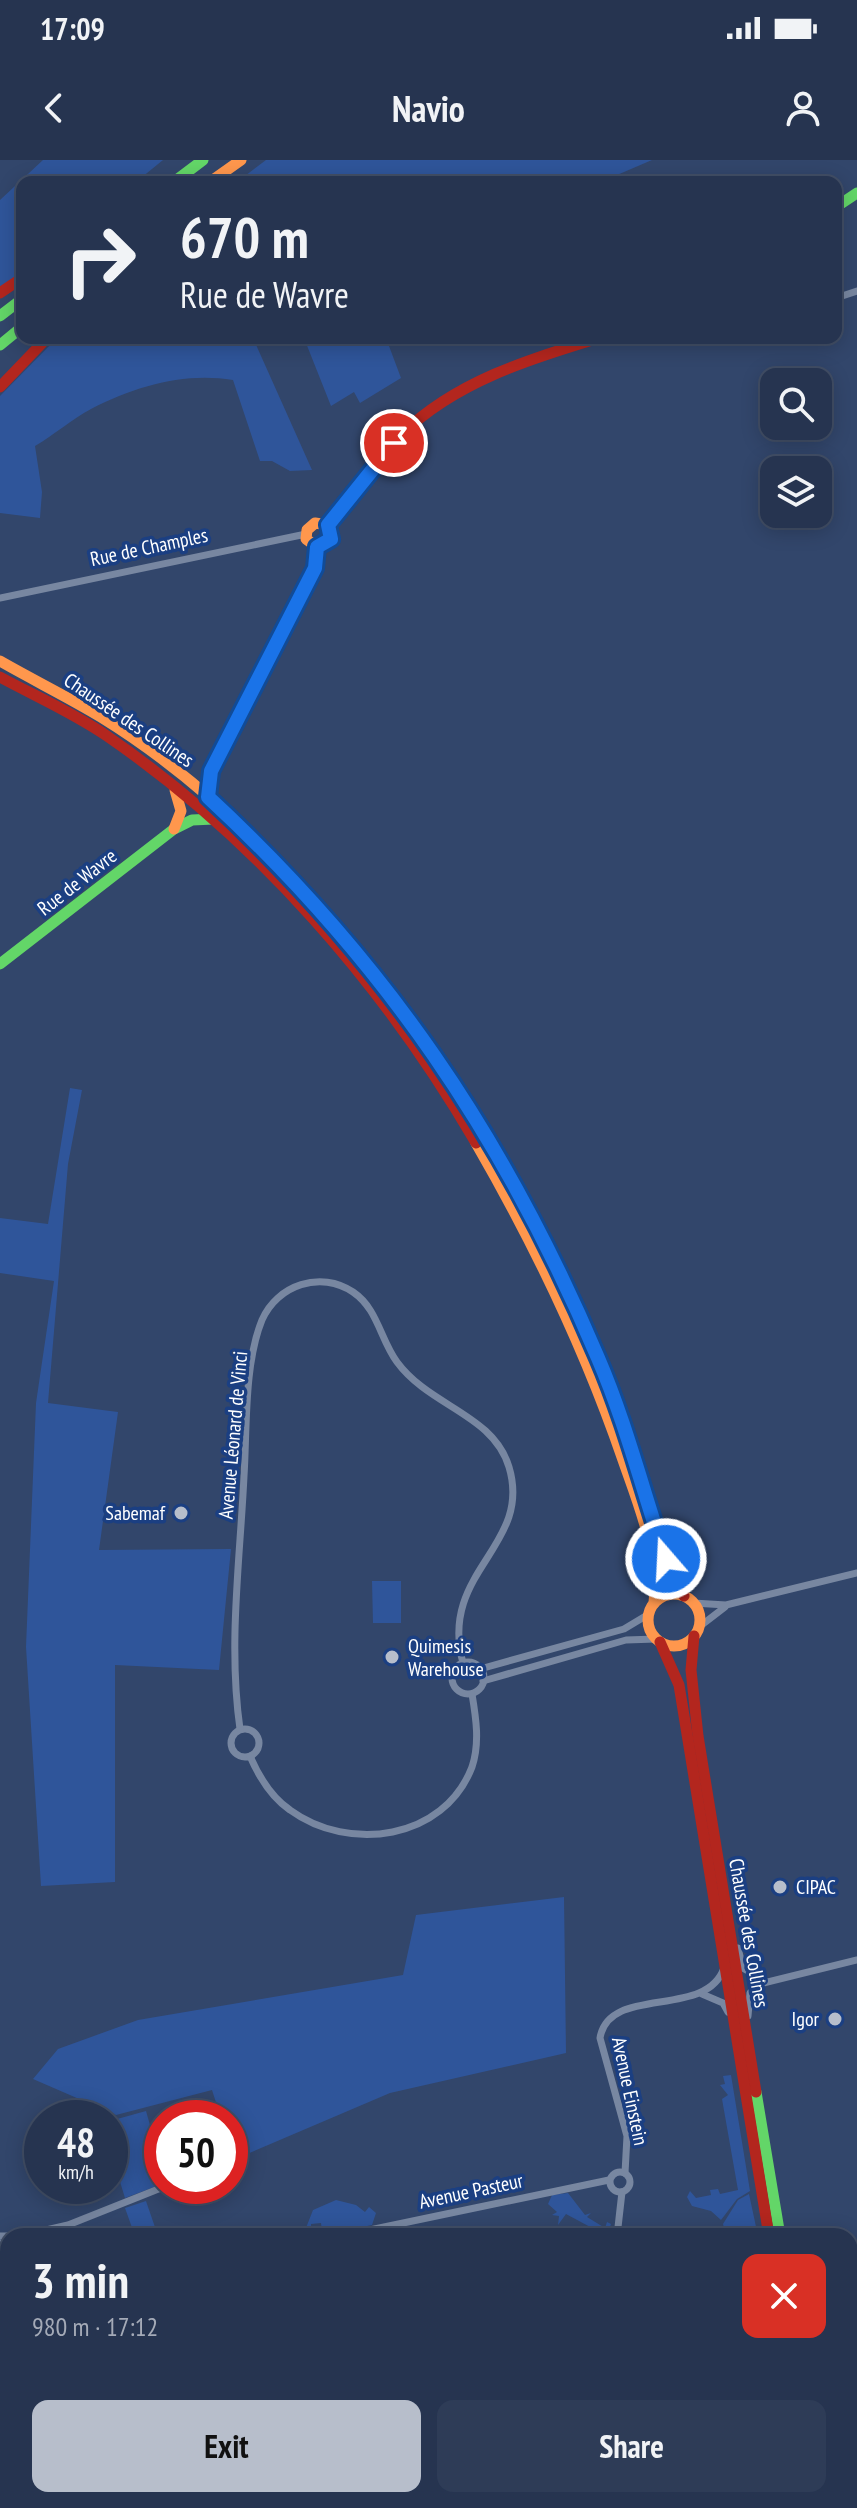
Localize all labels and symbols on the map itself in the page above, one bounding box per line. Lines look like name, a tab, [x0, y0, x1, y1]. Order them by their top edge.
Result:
pin	[360, 409, 428, 477]
street label: Rue de Champles	[88, 522, 210, 572]
street label: Chaussée des Collines	[59, 667, 199, 773]
street label: Rue de Wavre	[32, 843, 122, 921]
street label: Avenue Léonard de Vinci	[213, 1350, 253, 1520]
place label: Sabemaf	[105, 1500, 166, 1526]
marker: Sabemaf	[172, 1504, 190, 1522]
position arrow	[624, 1517, 708, 1601]
place label: Quimesis Warehouse	[408, 1633, 484, 1682]
marker: Quimesis Warehouse	[383, 1648, 401, 1666]
street label: Chaussée des Collines	[723, 1856, 775, 2010]
place label: CIPAC	[796, 1874, 836, 1900]
marker: CIPAC	[771, 1878, 789, 1896]
place label: Igor	[792, 2006, 820, 2032]
marker: Igor	[826, 2010, 844, 2028]
street label: Avenue Einstein	[606, 2034, 654, 2148]
speed limit sign: 50	[144, 2100, 248, 2204]
street label: Avenue Pasteur	[417, 2167, 526, 2215]

